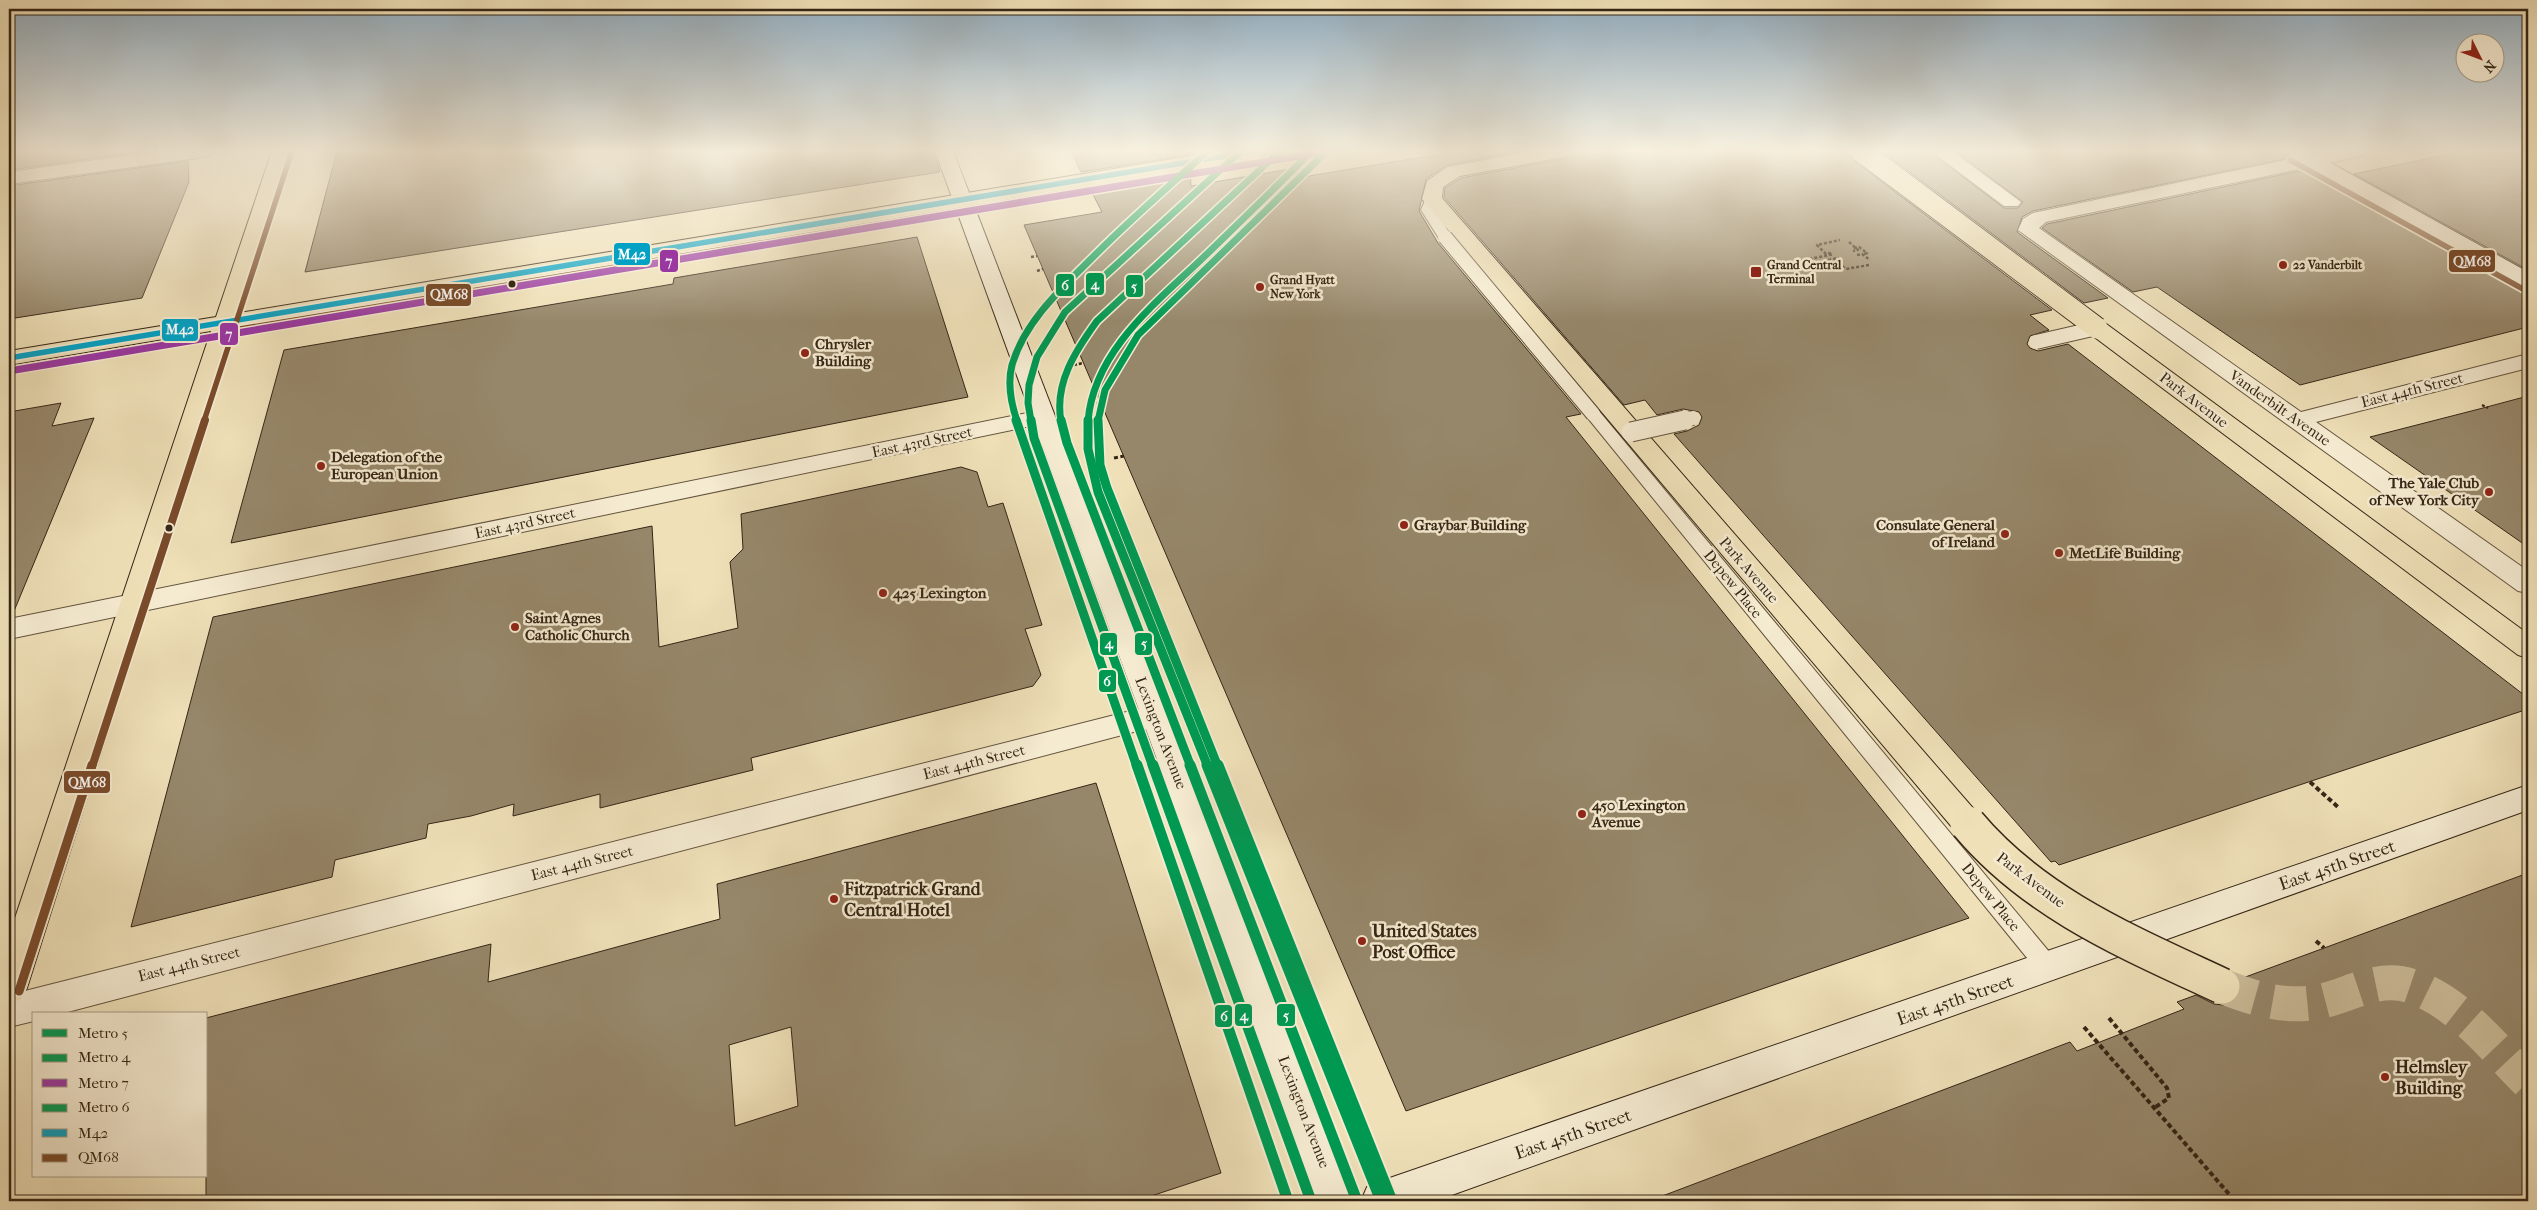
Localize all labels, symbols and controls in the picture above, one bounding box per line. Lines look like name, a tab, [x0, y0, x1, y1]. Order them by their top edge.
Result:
north arrow	[2454, 32, 2504, 82]
text: N	[2479, 57, 2499, 76]
line badge: M42	[613, 242, 651, 266]
text: M42	[617, 246, 646, 263]
line badge: 7	[659, 249, 679, 273]
line badge: QM68	[2448, 249, 2496, 273]
text: 7	[665, 253, 673, 270]
text: QM68	[2453, 253, 2491, 270]
place label: Grand Central Terminal	[1766, 258, 1842, 286]
place label: 22 Vanderbilt	[2293, 258, 2363, 272]
marker: 22 Vanderbilt	[2277, 259, 2289, 271]
marker: Grand Central Terminal	[1749, 265, 1763, 279]
line badge: 4	[1085, 272, 1105, 296]
line badge: 6	[1055, 273, 1075, 297]
place label: Grand Hyatt New York	[1270, 273, 1336, 301]
line badge: 5	[1125, 274, 1144, 298]
text: 4	[1090, 276, 1100, 293]
text: 6	[1061, 277, 1069, 294]
text: 5	[1131, 278, 1137, 295]
unlabelled marker	[507, 279, 517, 289]
marker: Grand Hyatt New York	[1254, 281, 1266, 293]
line badge: QM68	[425, 283, 472, 307]
text: QM68	[430, 286, 468, 303]
line badge: M42	[161, 318, 199, 342]
text: M42	[165, 321, 194, 338]
line badge: 7	[219, 322, 239, 346]
text: 7	[225, 326, 233, 343]
place label: Chrysler Building	[815, 335, 872, 370]
marker: Chrysler Building	[799, 347, 811, 359]
street label: Vanderbilt Avenue	[2225, 366, 2335, 450]
street label: Park Avenue	[2156, 368, 2232, 432]
street label: East 44th Street	[2359, 368, 2466, 411]
street label: East 43rd Street	[870, 422, 975, 461]
place label: Delegation of the European Union	[331, 448, 443, 483]
marker: Delegation of the European Union	[315, 460, 327, 472]
place label: The Yale Club of New York City	[2369, 474, 2480, 509]
marker: The Yale Club of New York City	[2483, 486, 2495, 498]
street label: East 43rd Street	[473, 503, 578, 542]
place label: Graybar Building	[1414, 516, 1527, 534]
place label: Consulate General of Ireland	[1876, 516, 1996, 551]
marker: Graybar Building	[1398, 519, 1410, 531]
unlabelled marker	[164, 523, 174, 533]
marker: Consulate General of Ireland	[1999, 528, 2011, 540]
street label: Park Avenue	[1715, 533, 1783, 607]
place label: MetLife Building	[2068, 544, 2181, 562]
street label: Depew Place	[1700, 546, 1766, 622]
marker: MetLife Building	[2053, 547, 2065, 559]
place label: 425 Lexington	[892, 584, 987, 602]
marker: 425 Lexington	[877, 587, 889, 599]
place label: Saint Agnes Catholic Church	[525, 609, 630, 644]
marker: Saint Agnes Catholic Church	[509, 621, 521, 633]
line badge: 4	[1099, 632, 1118, 656]
line badge: 5	[1134, 632, 1153, 656]
text: 4	[1104, 635, 1114, 652]
text: 5	[1141, 635, 1147, 652]
line badge: 6	[1098, 669, 1117, 693]
text: 6	[1103, 673, 1111, 690]
street label: Lexington Avenue	[1131, 674, 1191, 792]
street label: East 44th Street	[921, 740, 1028, 783]
line badge: QM68	[63, 770, 111, 794]
text: QM68	[68, 774, 106, 791]
place label: 450 Lexington Avenue	[1591, 796, 1686, 831]
marker: 450 Lexington Avenue	[1576, 808, 1588, 820]
street label: East 45th Street	[2276, 835, 2399, 895]
street label: East 44th Street	[529, 841, 636, 884]
street label: Park Avenue	[1993, 848, 2069, 912]
street label: Depew Place	[1958, 859, 2024, 935]
place label: Fitzpatrick Grand Central Hotel	[843, 879, 982, 921]
marker: Fitzpatrick Grand Central Hotel	[828, 893, 840, 905]
place label: United States Post Office	[1371, 921, 1477, 963]
marker: United States Post Office	[1356, 935, 1368, 947]
street label: East 44th Street	[136, 942, 243, 985]
street label: East 45th Street	[1894, 970, 2017, 1030]
line badge: 4	[1234, 1003, 1253, 1027]
line badge: 5	[1276, 1003, 1296, 1027]
line badge: 6	[1214, 1004, 1233, 1028]
text: 4	[1239, 1007, 1249, 1024]
text: 5	[1283, 1007, 1289, 1024]
text: 6	[1220, 1008, 1228, 1025]
legend	[32, 1012, 208, 1178]
text: Metro 5	[78, 1024, 128, 1042]
text: Metro 4	[78, 1048, 131, 1066]
street label: Lexington Avenue	[1274, 1053, 1334, 1171]
place label: Helmsley Building	[2395, 1057, 2469, 1099]
marker: Helmsley Building	[2379, 1071, 2391, 1083]
text: Metro 7	[78, 1074, 129, 1092]
text: Metro 6	[78, 1098, 130, 1116]
street label: East 45th Street	[1512, 1104, 1635, 1164]
text: M42	[78, 1124, 109, 1142]
text: QM68	[78, 1148, 119, 1166]

